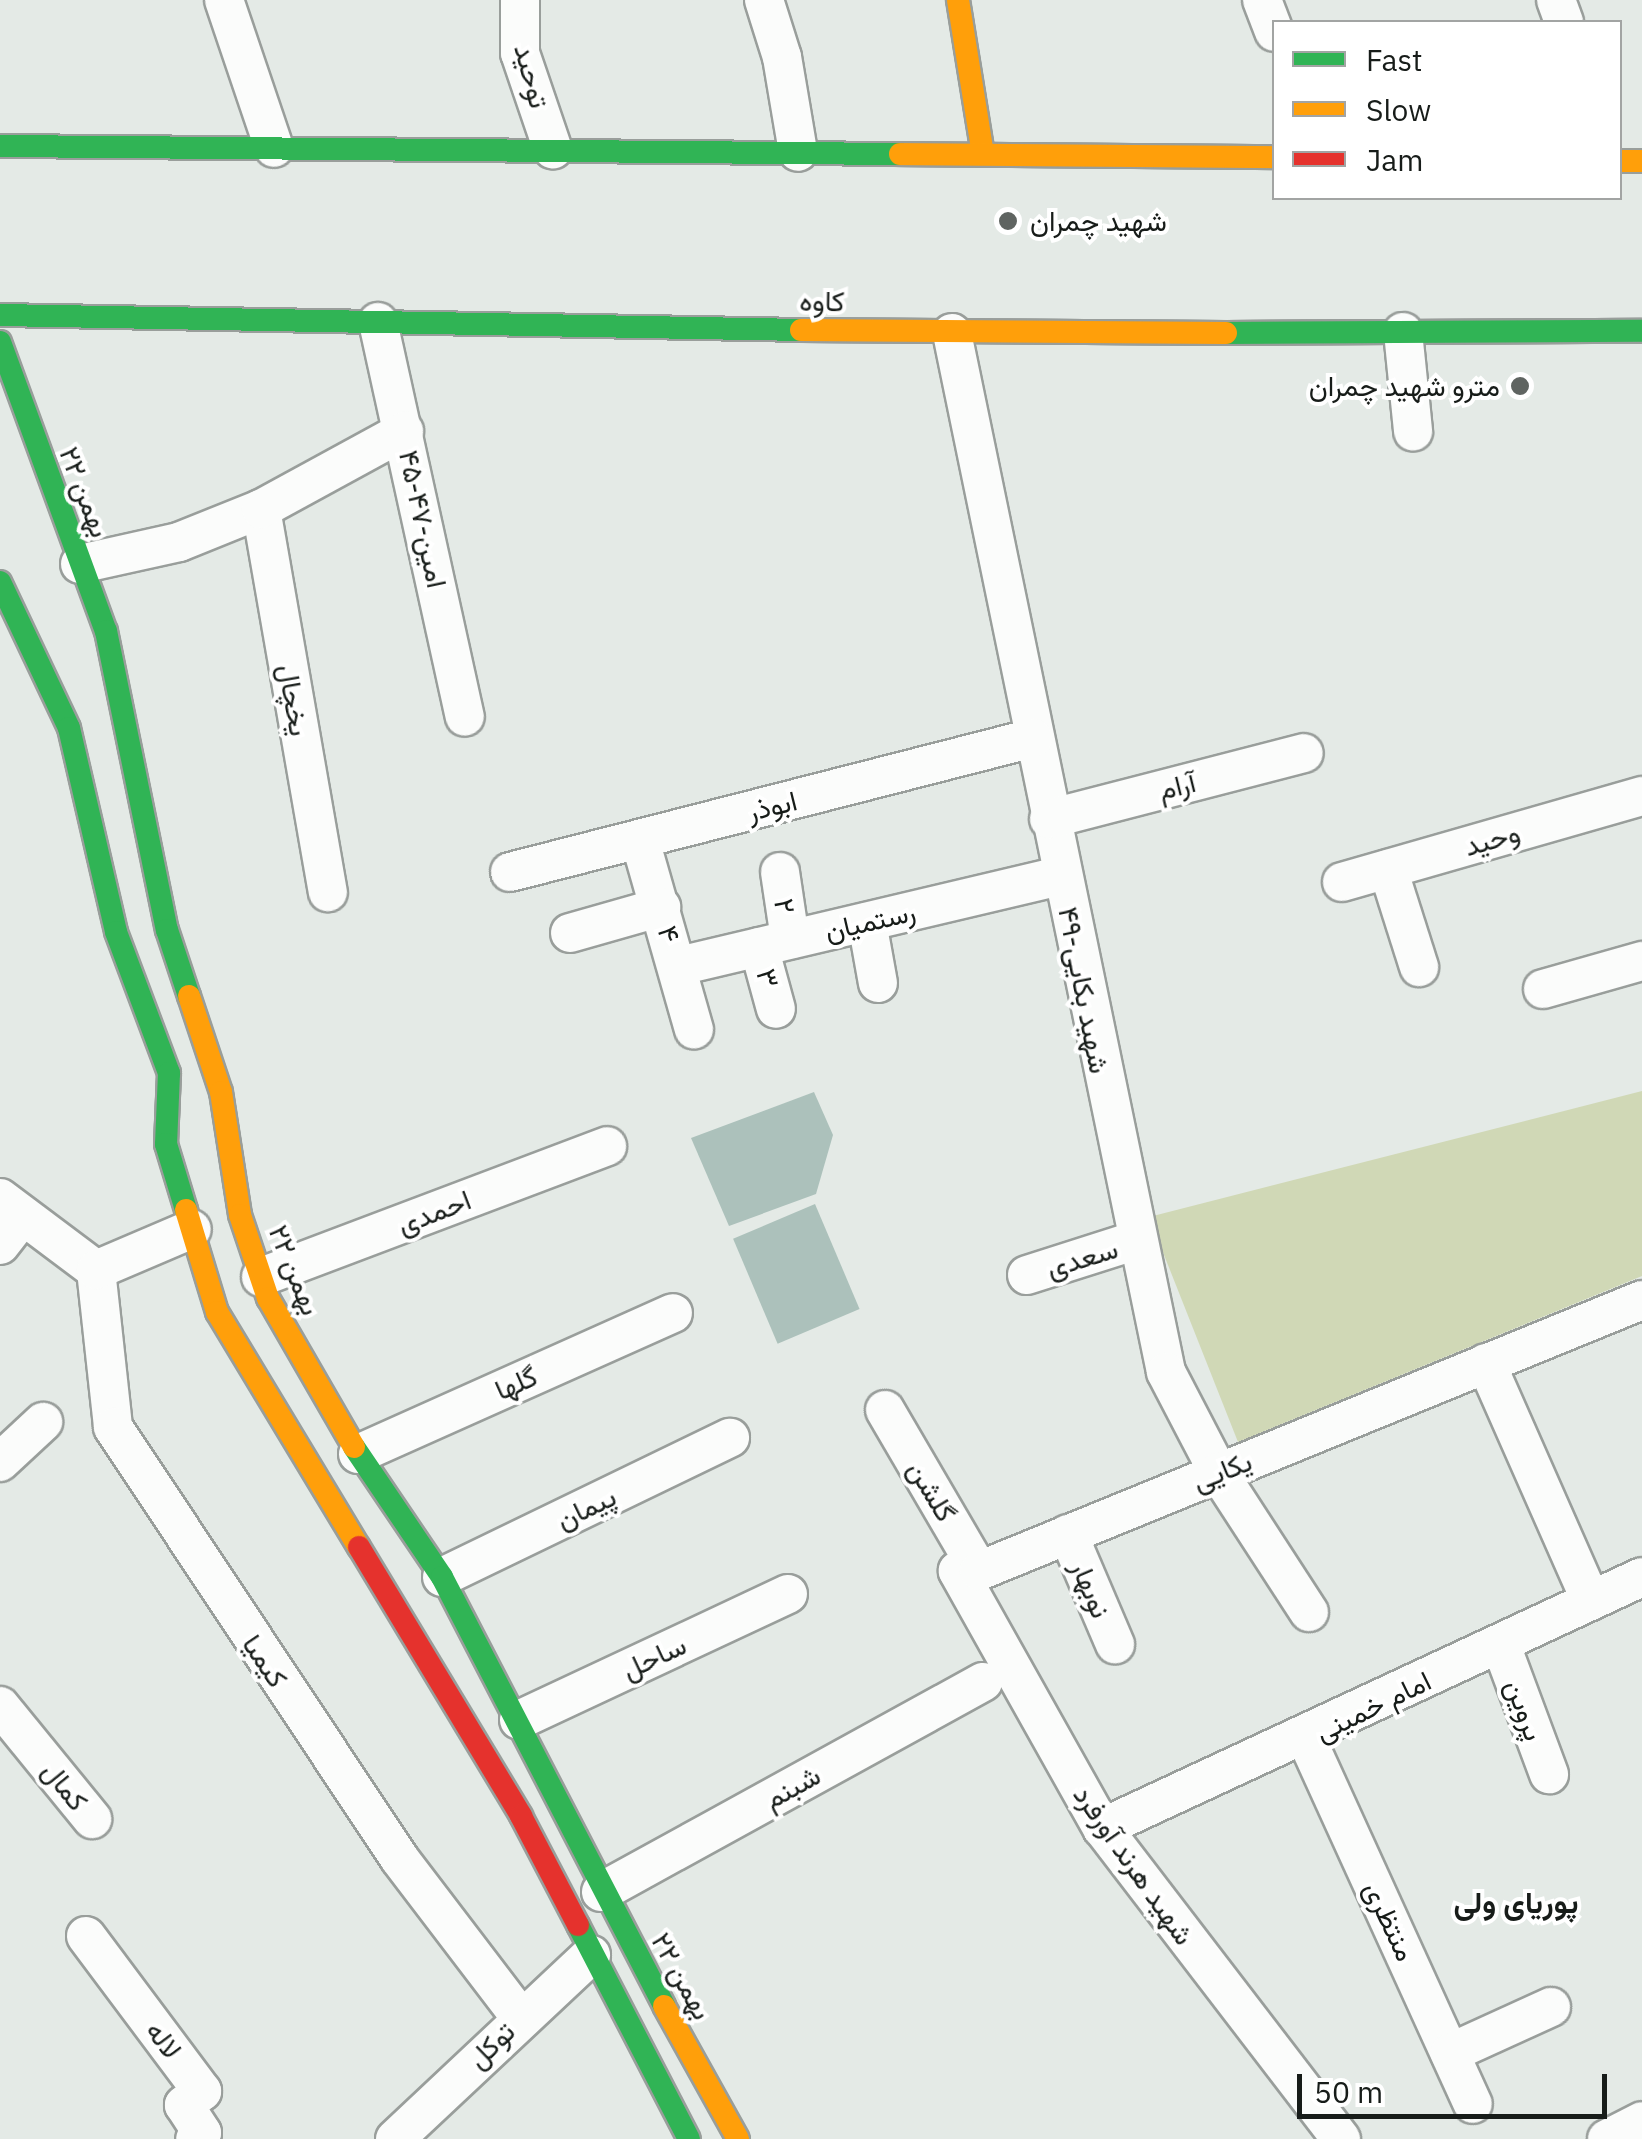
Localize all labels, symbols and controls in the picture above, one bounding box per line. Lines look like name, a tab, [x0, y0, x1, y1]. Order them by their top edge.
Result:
legend	[1272, 20, 1622, 200]
street label: توحید	[507, 40, 557, 112]
text: Fast	[1366, 40, 1423, 79]
text: Slow	[1366, 90, 1431, 129]
text: Jam	[1366, 140, 1424, 179]
place label: شهید چمران	[1030, 204, 1167, 238]
marker: شهید چمران	[995, 208, 1021, 234]
street label: کاوه	[799, 284, 845, 318]
place label: مترو شهید چمران	[1309, 369, 1500, 403]
marker: مترو شهید چمران	[1509, 375, 1531, 397]
street label: ۲۲ بهمن	[52, 442, 118, 542]
street label: ۴۵-۴۷-امین	[392, 447, 454, 591]
street label: یخچال	[271, 662, 317, 738]
street label: آرام	[1155, 765, 1199, 807]
street label: ابوذر	[744, 784, 800, 828]
street label: وحید	[1460, 815, 1524, 863]
street label: رستمیان	[821, 894, 919, 948]
street label: ۲	[767, 896, 803, 916]
street label: ۴۹-شهید بکایی	[1051, 904, 1117, 1076]
street label: ۴	[651, 921, 687, 947]
street label: ۳	[749, 965, 787, 991]
street label: احمدی	[393, 1183, 475, 1241]
street label: ۲۲ بهمن	[262, 1220, 328, 1320]
street label: سعدی	[1042, 1231, 1122, 1285]
street label: گلها	[490, 1359, 542, 1407]
street label: یکایی	[1187, 1444, 1257, 1498]
street label: گلشن	[901, 1454, 963, 1528]
street label: پیمان	[551, 1479, 621, 1537]
street label: نوبهار	[1064, 1555, 1118, 1623]
street label: کیمیا	[235, 1628, 295, 1694]
street label: ساحل	[617, 1628, 691, 1686]
street label: امام خمینی	[1310, 1664, 1436, 1748]
street label: پروین	[1499, 1675, 1551, 1745]
street label: کمال	[35, 1755, 95, 1817]
street label: شبنم	[758, 1758, 826, 1816]
street label: شهید هرند آورفرد	[1067, 1779, 1201, 1951]
street label: منتظری	[1357, 1876, 1423, 1966]
district label: پوریای ولی	[1453, 1884, 1579, 1920]
street label: ۲۲ بهمن	[644, 1927, 720, 2025]
street label: لاله	[139, 2015, 189, 2065]
street label: توکل	[461, 2015, 521, 2075]
scale bar	[1302, 2054, 1612, 2116]
text: 50 m	[1314, 2072, 1383, 2111]

